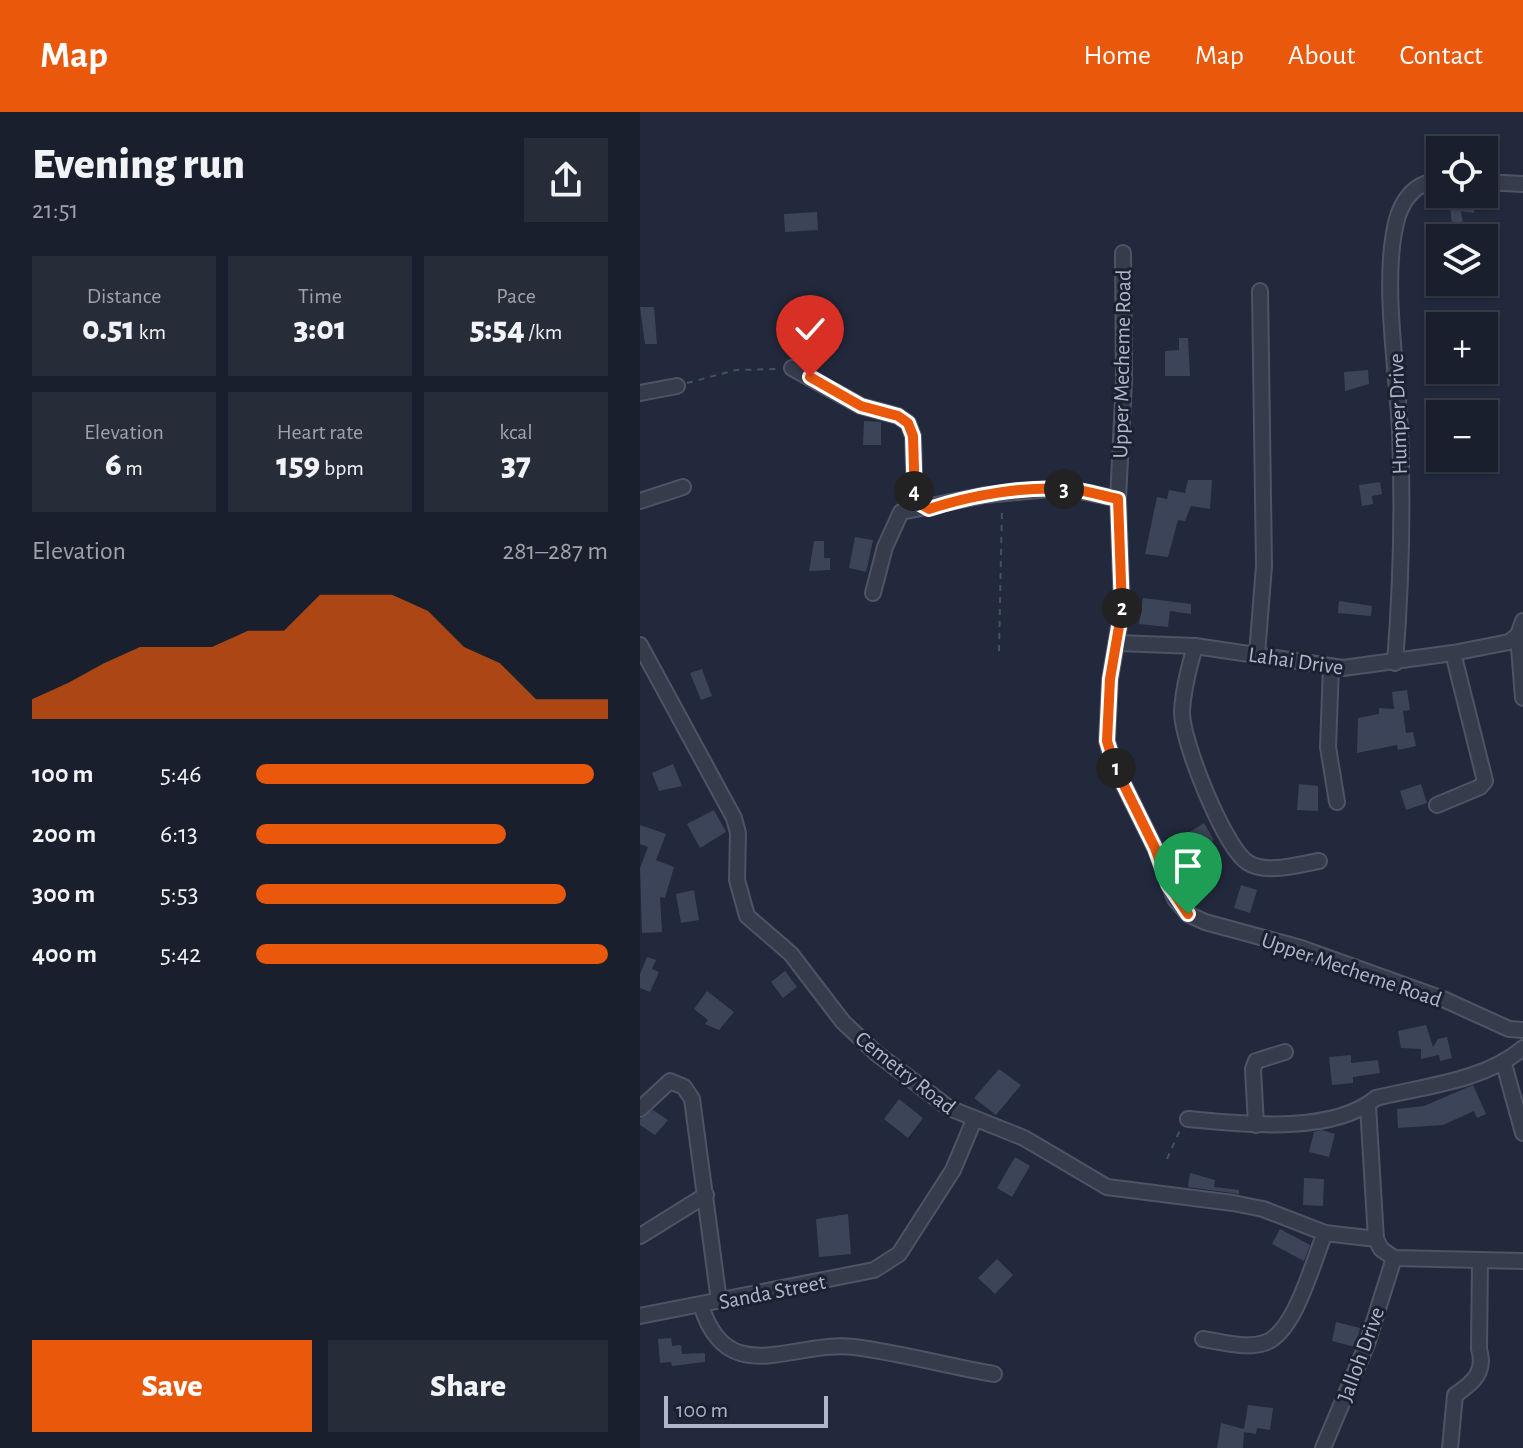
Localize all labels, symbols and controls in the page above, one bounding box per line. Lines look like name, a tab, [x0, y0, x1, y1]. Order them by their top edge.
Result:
text: Map	[40, 37, 108, 75]
text: Home	[1084, 42, 1151, 70]
text: Map	[1195, 42, 1244, 70]
text: About	[1288, 42, 1356, 70]
text: Contact	[1400, 42, 1483, 70]
map controls	[1426, 136, 1498, 472]
button: locate	[1426, 136, 1498, 208]
button: share	[524, 138, 608, 222]
text: Evening run	[32, 143, 245, 187]
text: 21:51	[32, 197, 79, 223]
button: layers	[1426, 224, 1498, 296]
street label: Upper Mecheme Road	[1109, 269, 1135, 459]
text: Distance	[87, 285, 161, 307]
text: Time	[298, 285, 342, 307]
text: Pace	[496, 285, 536, 307]
pin	[776, 295, 844, 377]
icon: check	[788, 307, 832, 351]
text: 0.51	[82, 312, 135, 346]
text: 3:01	[294, 312, 346, 346]
text: 5:54	[470, 312, 525, 346]
button: +	[1426, 312, 1498, 384]
text: km	[135, 321, 166, 343]
text: /km	[525, 321, 562, 343]
street label: Humper Drive	[1385, 353, 1411, 475]
button: −	[1426, 400, 1498, 472]
text: Elevation	[84, 421, 164, 443]
text: Heart rate	[277, 421, 363, 443]
text: kcal	[499, 421, 533, 443]
text: 6	[105, 448, 122, 482]
text: 159	[276, 448, 320, 482]
text: 37	[501, 448, 531, 482]
text: m	[122, 457, 143, 479]
text: bpm	[320, 457, 364, 479]
pin: 3	[1044, 469, 1084, 509]
pin: 4	[894, 471, 934, 511]
text: 3	[1059, 478, 1069, 500]
text: 4	[908, 480, 920, 502]
text: Elevation	[32, 538, 126, 564]
text: 281–287 m	[502, 538, 608, 564]
pin: 2	[1102, 588, 1142, 628]
text: 2	[1117, 597, 1127, 619]
street label: Lahai Drive	[1247, 643, 1345, 679]
pin: 1	[1096, 748, 1136, 788]
text: 1	[1112, 757, 1120, 779]
text: 100 m	[32, 761, 93, 787]
text: 5:46	[160, 761, 202, 787]
text: 200 m	[32, 821, 96, 847]
text: 6:13	[160, 821, 198, 847]
pin	[1154, 832, 1222, 914]
icon: arrive	[1166, 844, 1210, 888]
text: 300 m	[32, 881, 95, 907]
text: 5:53	[160, 881, 198, 907]
street label: Upper Mecheme Road	[1259, 929, 1445, 1011]
text: 400 m	[32, 941, 97, 967]
text: 5:42	[160, 941, 201, 967]
street label: Cemetry Road	[851, 1027, 959, 1118]
street label: Sanda Street	[717, 1271, 827, 1313]
street label: Jalloh Drive	[1334, 1304, 1388, 1405]
button: Save	[32, 1340, 312, 1432]
button: Share	[328, 1340, 608, 1432]
scale bar	[664, 1392, 828, 1428]
text: 100 m	[676, 1399, 728, 1421]

